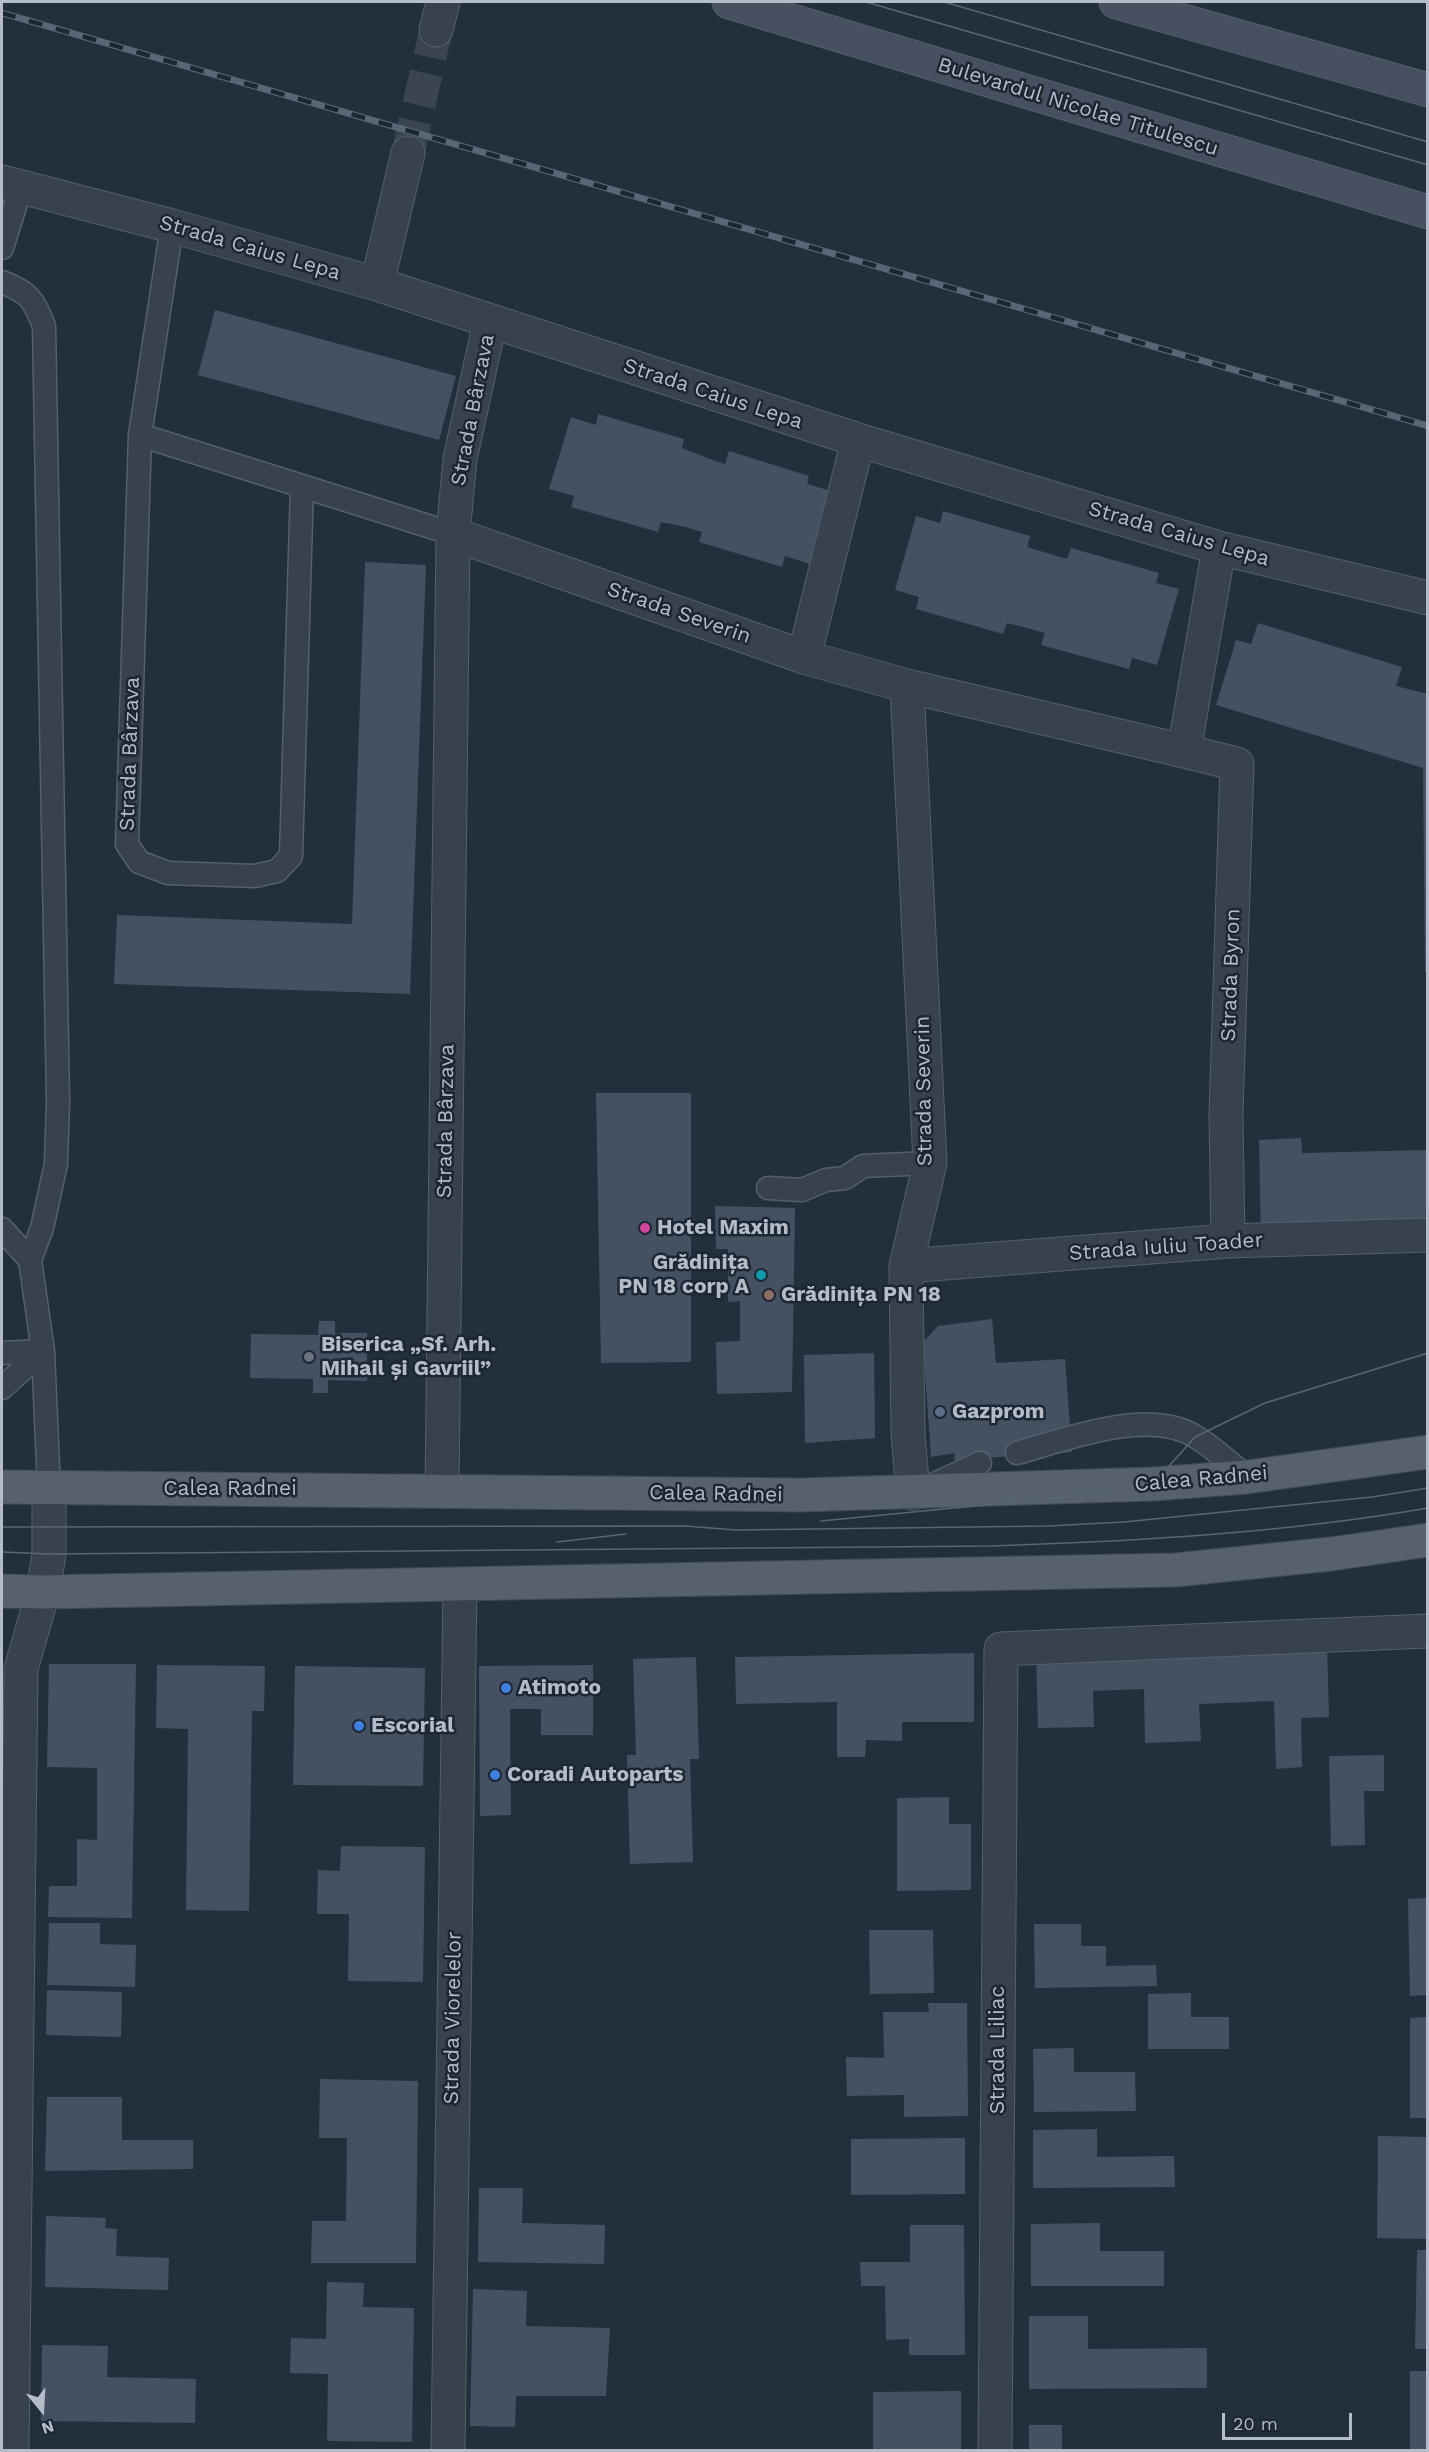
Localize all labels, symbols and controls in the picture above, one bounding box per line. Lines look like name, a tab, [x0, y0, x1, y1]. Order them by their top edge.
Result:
street label: Bulevardul Nicolae Titulescu	[935, 52, 1221, 162]
street label: Strada Caius Lepa	[157, 210, 343, 286]
street label: Strada Bârzava	[446, 332, 500, 488]
street label: Strada Caius Lepa	[620, 353, 806, 435]
street label: Strada Caius Lepa	[1086, 496, 1272, 572]
street label: Strada Severin	[604, 577, 754, 649]
street label: Strada Bârzava	[115, 677, 145, 831]
street label: Strada Byron	[1216, 908, 1246, 1042]
street label: Strada Severin	[910, 1016, 938, 1166]
street label: Strada Bârzava	[432, 1044, 460, 1198]
place label: Hotel Maxim	[657, 1215, 789, 1241]
marker: Hotel Maxim	[638, 1221, 652, 1235]
street label: Strada Iuliu Toader	[1068, 1228, 1264, 1266]
place label: Grădinița PN 18 corp A	[618, 1250, 749, 1300]
marker: Grădinița PN 18 corp A	[754, 1268, 768, 1282]
place label: Grădinița PN 18	[781, 1282, 941, 1308]
marker: Grădinița PN 18	[762, 1288, 776, 1302]
place label: Biserica „Sf. Arh. Mihail și Gavriil”	[321, 1332, 496, 1382]
marker: Biserica „Sf. Arh. Mihail și Gavriil”	[302, 1350, 316, 1364]
place label: Gazprom	[952, 1399, 1045, 1425]
marker: Gazprom	[933, 1405, 947, 1419]
street label: Calea Radnei	[1133, 1461, 1269, 1497]
street label: Calea Radnei	[163, 1476, 297, 1502]
street label: Calea Radnei	[649, 1480, 783, 1508]
place label: Atimoto	[518, 1675, 601, 1701]
marker: Atimoto	[499, 1681, 513, 1695]
place label: Escorial	[371, 1713, 454, 1739]
marker: Escorial	[352, 1719, 366, 1733]
place label: Coradi Autoparts	[507, 1762, 683, 1788]
marker: Coradi Autoparts	[488, 1768, 502, 1782]
street label: Strada Viorelelor	[439, 1931, 467, 2105]
street label: Strada Liliac	[985, 1986, 1011, 2114]
north arrow	[12, 2380, 72, 2440]
scale bar	[1225, 2401, 1356, 2439]
text: 20 m	[1233, 2413, 1278, 2434]
text: N	[39, 2417, 56, 2438]

